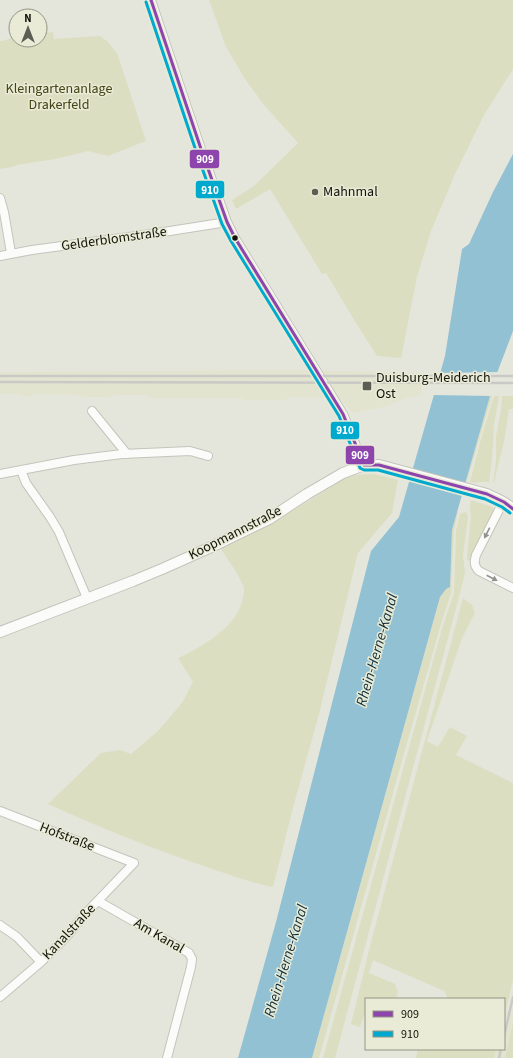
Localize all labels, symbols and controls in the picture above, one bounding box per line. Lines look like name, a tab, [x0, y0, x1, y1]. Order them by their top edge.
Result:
north arrow	[8, 8, 48, 48]
text: N	[24, 11, 32, 26]
park label: Kleingartenanlage Drakerfeld	[6, 79, 112, 115]
line badge: 909	[189, 149, 220, 169]
text: 909	[196, 152, 214, 167]
line badge: 910	[195, 180, 225, 199]
place label: Mahnmal	[323, 182, 378, 202]
text: 910	[201, 183, 219, 198]
marker: Mahnmal	[310, 187, 320, 197]
street label: Gelderblomstraße	[60, 222, 168, 256]
unlabelled marker	[230, 233, 240, 243]
place label: Duisburg-Meiderich Ost	[376, 368, 491, 404]
marker: Duisburg-Meiderich Ost	[361, 380, 373, 392]
line badge: 910	[330, 421, 360, 440]
text: 910	[336, 423, 354, 438]
line badge: 909	[345, 445, 375, 465]
text: 909	[351, 448, 369, 463]
street label: Koopmannstraße	[185, 501, 285, 565]
one-way arrow	[484, 527, 491, 539]
one-way arrow	[486, 575, 498, 581]
water label: Rhein-Herne-Kanal	[351, 591, 403, 709]
street label: Hofstraße	[37, 817, 98, 857]
street label: Kanalstraße	[38, 899, 100, 965]
water label: Rhein-Herne-Kanal	[259, 902, 313, 1020]
street label: Am Kanal	[130, 913, 188, 959]
legend	[365, 998, 505, 1050]
text: 909	[401, 1006, 419, 1023]
text: 910	[401, 1026, 419, 1043]

